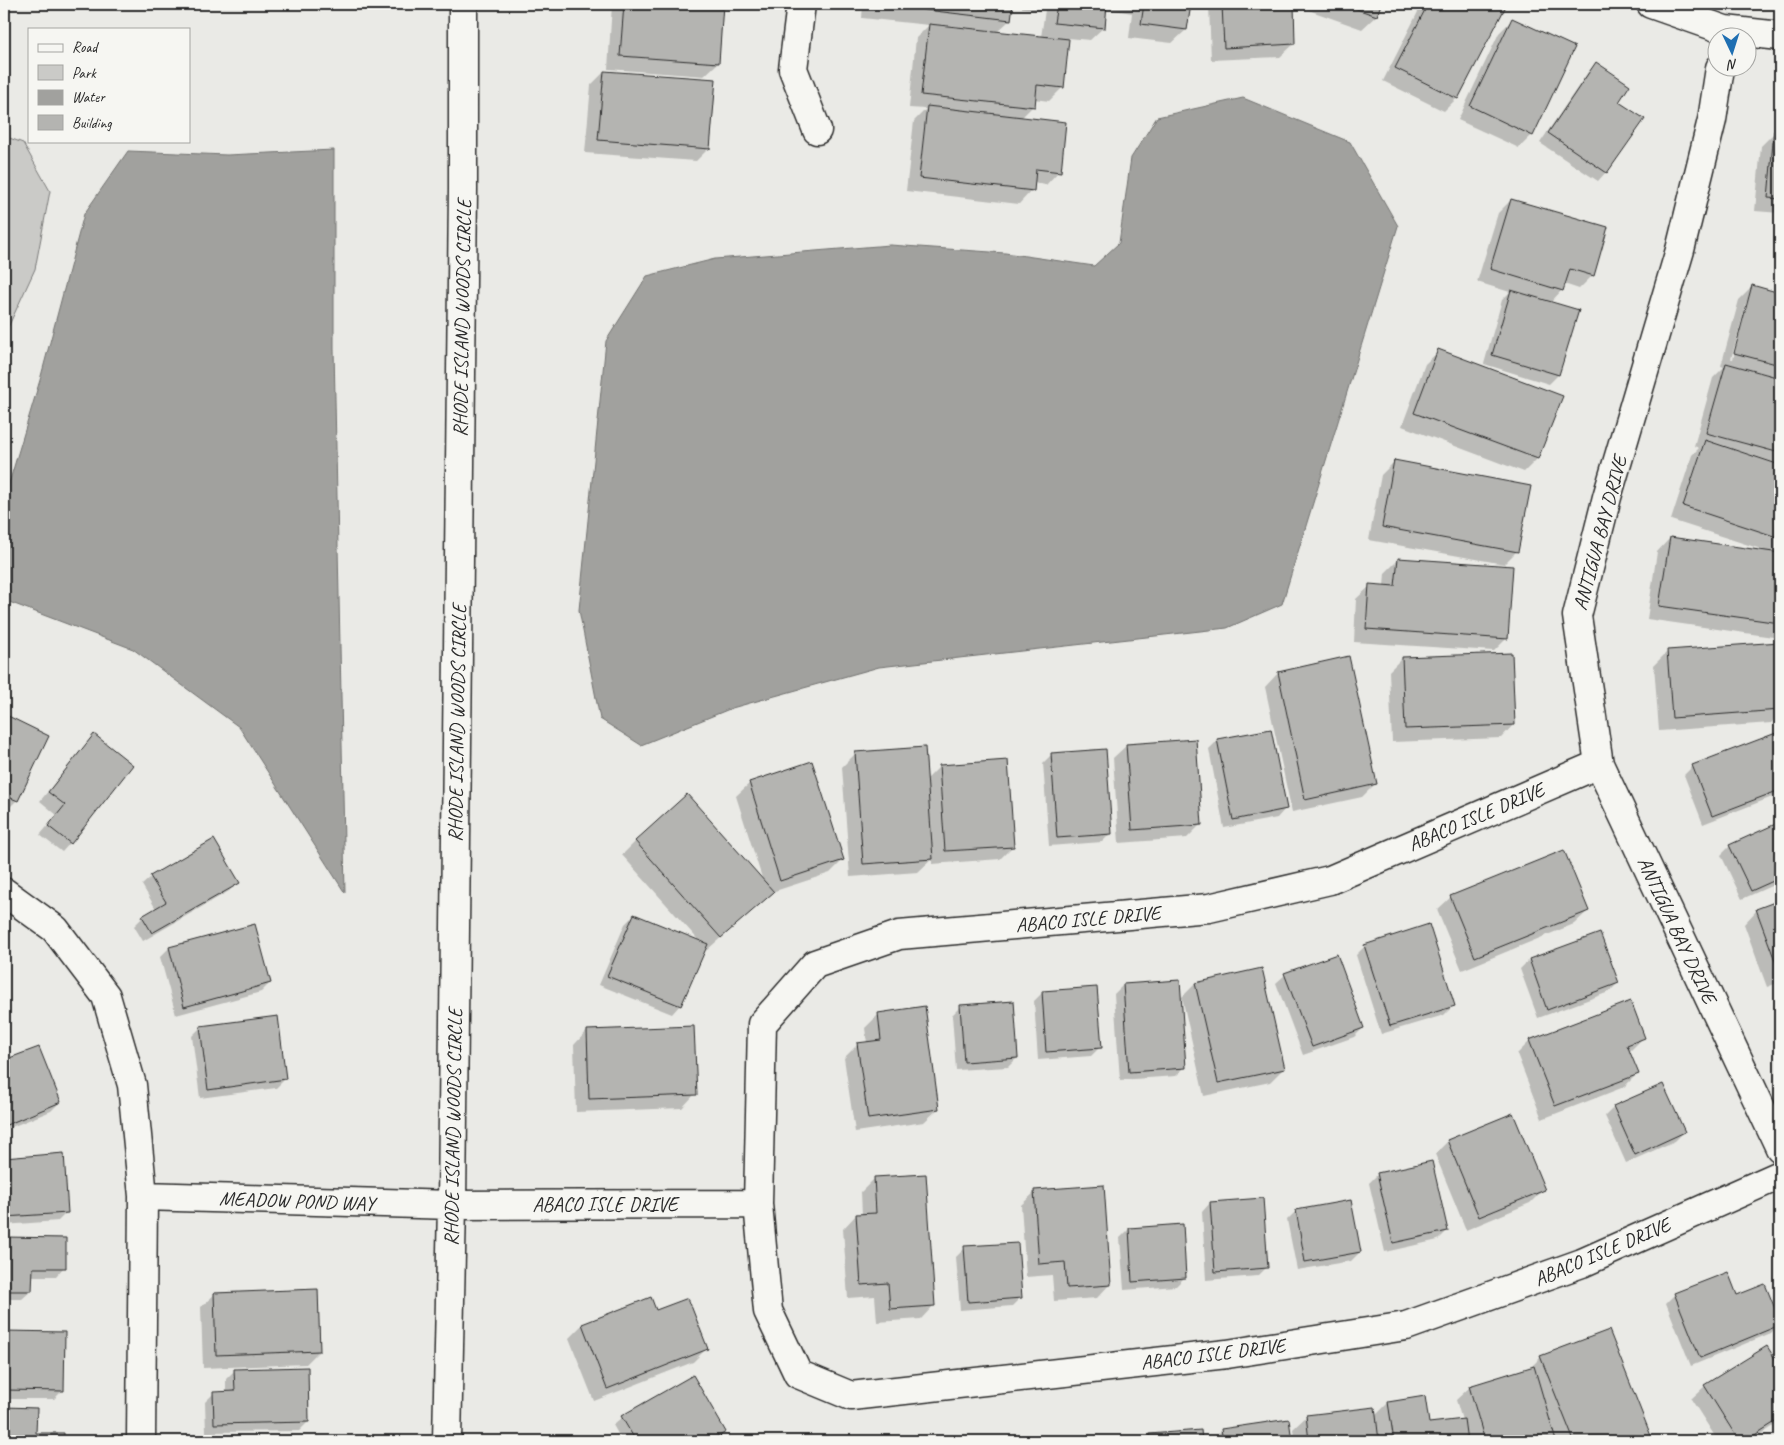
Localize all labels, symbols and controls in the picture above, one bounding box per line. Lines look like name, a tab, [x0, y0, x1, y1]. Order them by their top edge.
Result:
legend	[28, 28, 190, 142]
north arrow	[1706, 28, 1756, 78]
text: Road	[72, 38, 99, 57]
text: N	[1726, 56, 1738, 73]
text: Park	[72, 64, 97, 83]
text: Water	[72, 88, 106, 107]
text: Building	[72, 114, 112, 133]
street label: RHODE ISLAND WOODS CIRCLE	[447, 196, 477, 437]
street label: ANTIGUA BAY DRIVE	[1567, 451, 1633, 613]
street label: RHODE ISLAND WOODS CIRCLE	[442, 601, 472, 842]
street label: ABACO ISLE DRIVE	[1404, 776, 1550, 857]
street label: ANTIGUA BAY DRIVE	[1632, 853, 1723, 1009]
street label: ABACO ISLE DRIVE	[1015, 900, 1164, 938]
street label: RHODE ISLAND WOODS CIRCLE	[438, 1005, 468, 1246]
street label: MEADOW POND WAY	[219, 1186, 378, 1216]
street label: ABACO ISLE DRIVE	[532, 1192, 680, 1217]
street label: ABACO ISLE DRIVE	[1530, 1211, 1676, 1292]
street label: ABACO ISLE DRIVE	[1139, 1332, 1289, 1375]

